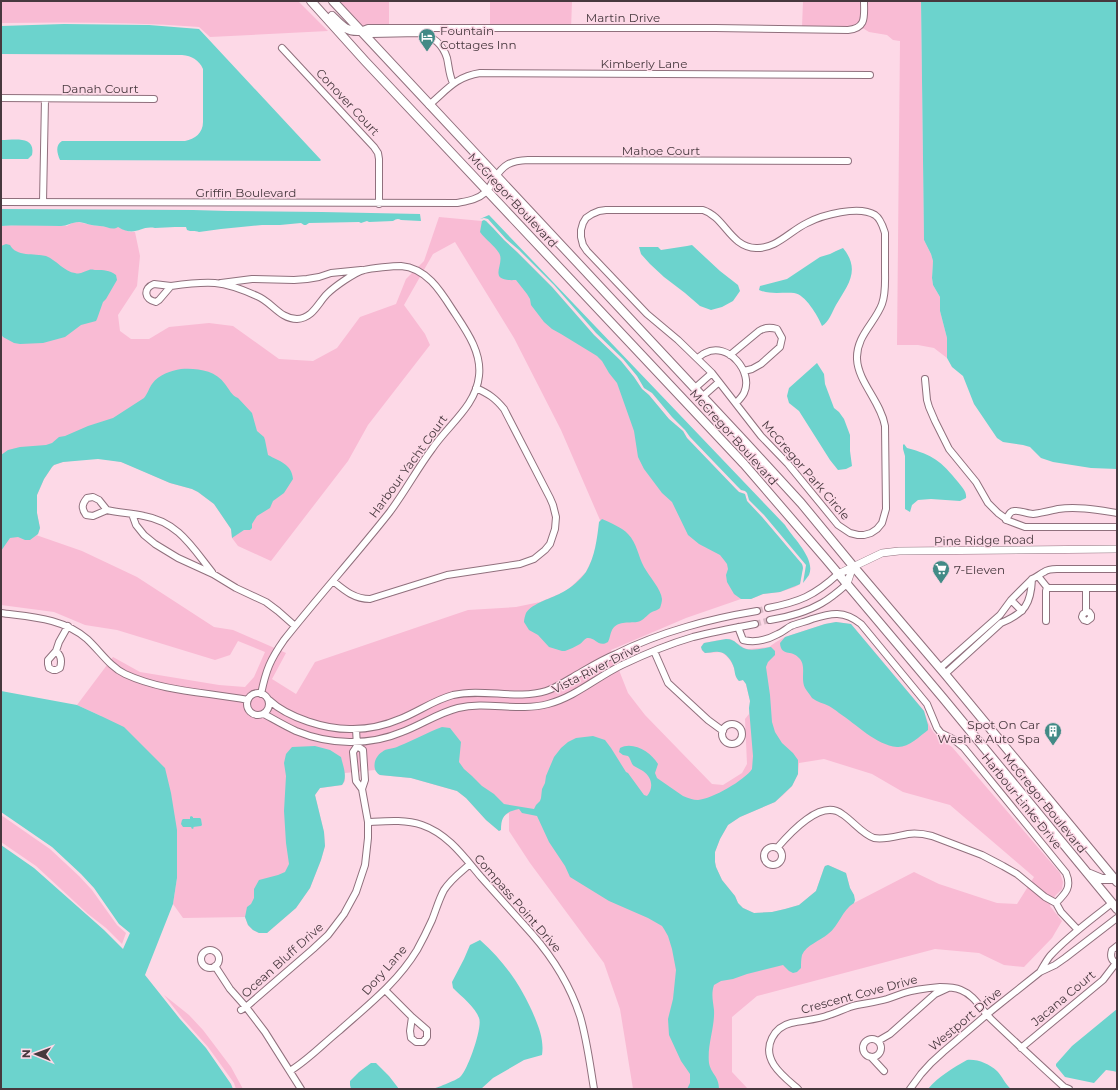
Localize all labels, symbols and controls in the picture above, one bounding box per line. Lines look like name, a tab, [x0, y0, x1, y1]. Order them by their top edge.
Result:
street label: Martin Drive	[586, 10, 660, 25]
place label: Fountain Cottages Inn	[440, 23, 517, 52]
hotel icon: Fountain Cottages Inn	[417, 27, 437, 52]
street label: Kimberly Lane	[601, 56, 687, 71]
street label: Conover Court	[313, 65, 383, 139]
street label: Danah Court	[61, 81, 139, 96]
street label: Mahoe Court	[622, 143, 700, 158]
street label: McGregor Boulevard	[465, 149, 561, 251]
street label: Griffin Boulevard	[196, 185, 297, 200]
street label: McGregor Boulevard	[687, 386, 781, 488]
street label: Harbour Yacht Court	[366, 411, 450, 520]
street label: McGregor Park Circle	[759, 417, 853, 523]
street label: Pine Ridge Road	[934, 532, 1034, 548]
supermarket icon: 7-Eleven	[931, 559, 951, 584]
place label: 7-Eleven	[954, 562, 1005, 577]
street label: Vista River Drive	[549, 639, 643, 697]
place label: Spot On Car Wash & Auto Spa	[938, 717, 1040, 746]
building icon: Spot On Car Wash & Auto Spa	[1043, 721, 1063, 746]
street label: Harbour Links Drive	[979, 750, 1065, 852]
street label: McGregor Boulevard	[1000, 750, 1090, 856]
street label: Compass Point Drive	[471, 851, 565, 955]
street label: Ocean Bluff Drive	[238, 919, 326, 1001]
street label: Dory Lane	[358, 942, 410, 998]
street label: Jacana Court	[1027, 967, 1098, 1030]
street label: Crescent Cove Drive	[799, 971, 919, 1017]
street label: Westport Drive	[925, 984, 1005, 1054]
north arrow	[16, 1034, 56, 1074]
text: N	[19, 1049, 33, 1058]

